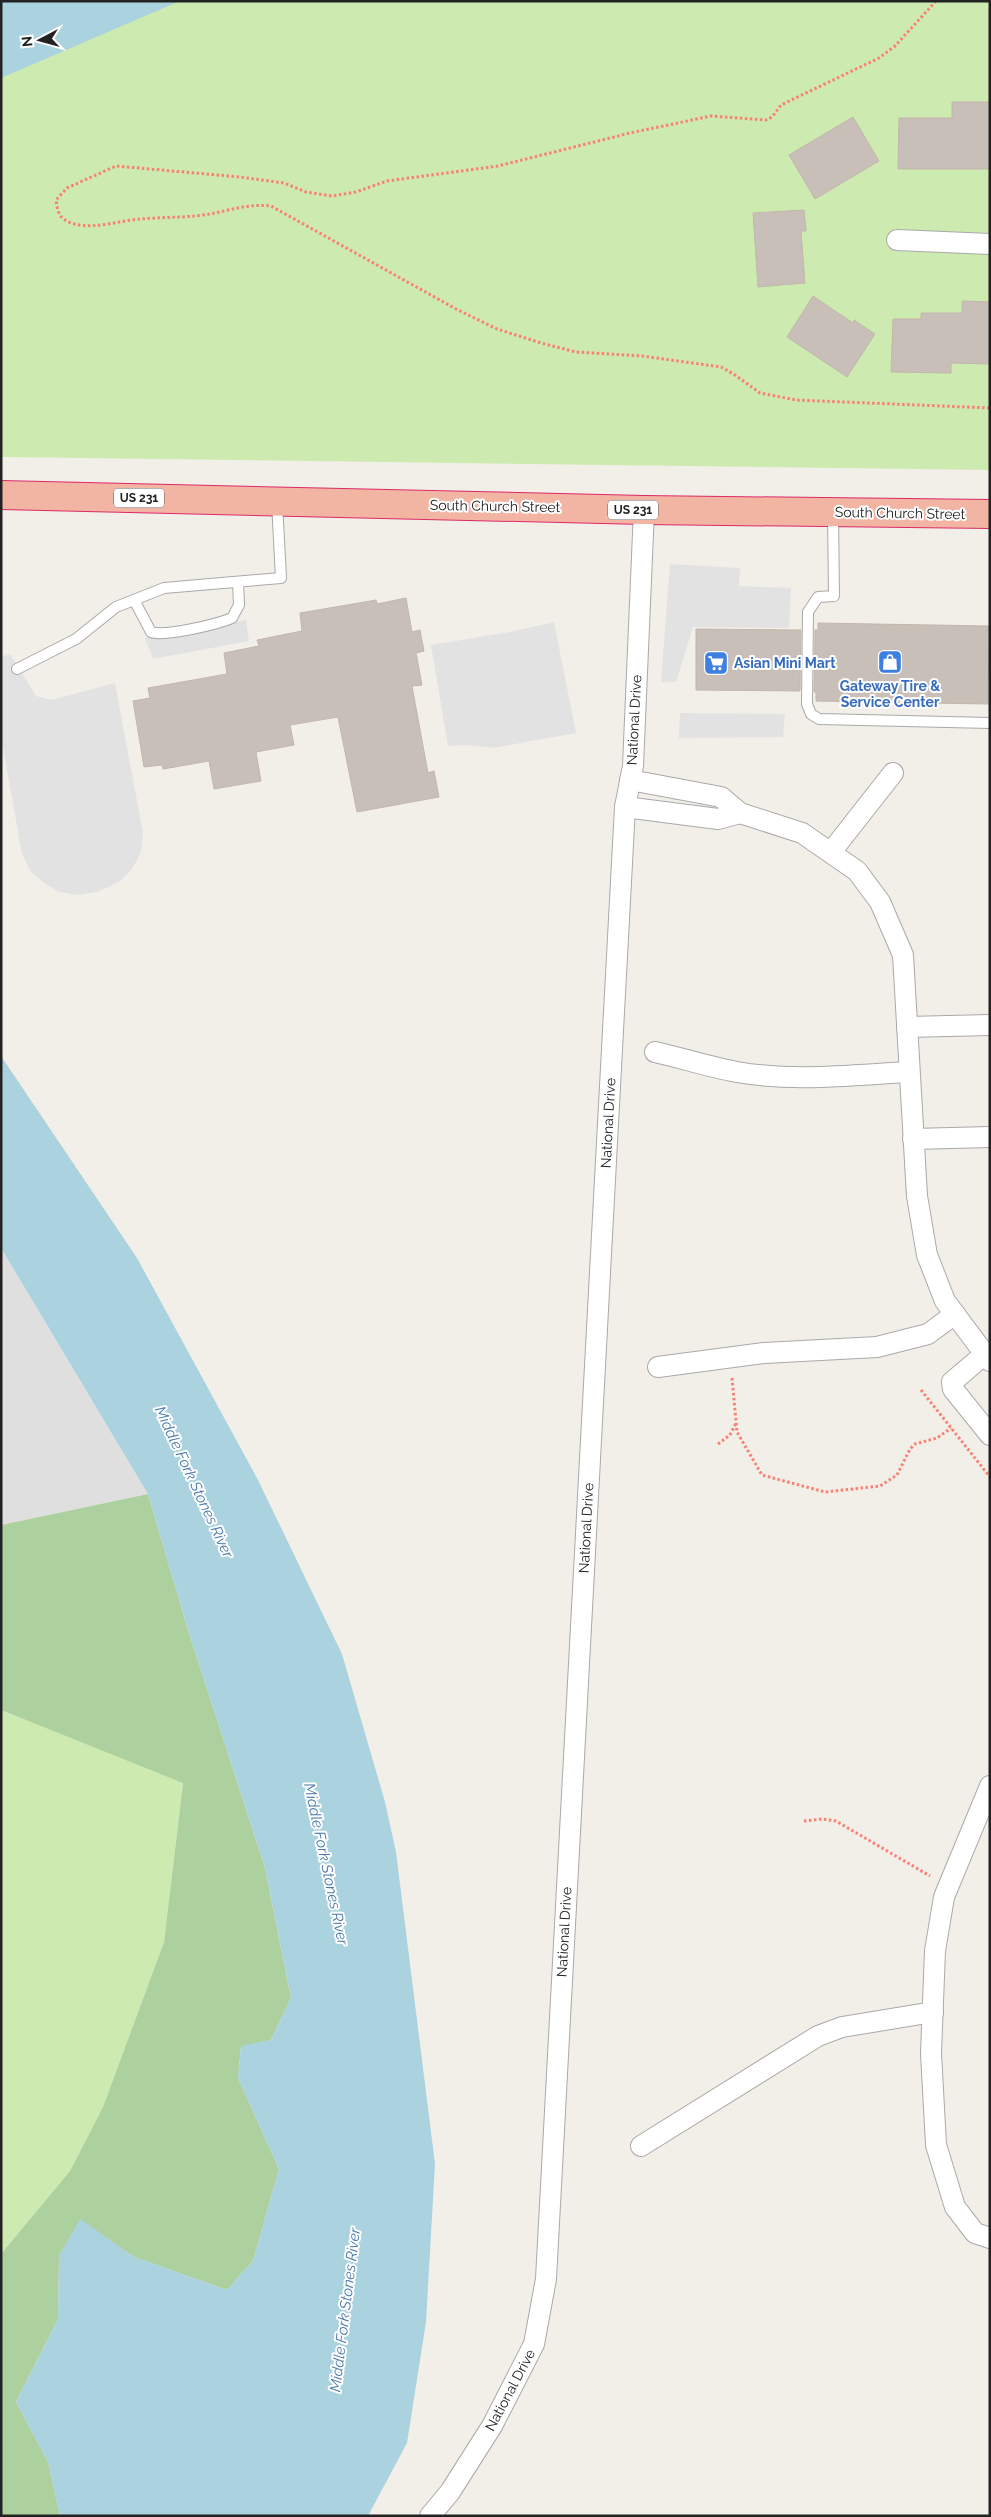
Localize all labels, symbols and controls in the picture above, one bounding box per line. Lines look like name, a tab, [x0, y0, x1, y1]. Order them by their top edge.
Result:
north arrow	[15, 15, 65, 65]
text: N	[19, 35, 36, 48]
road number: US 231	[114, 488, 164, 508]
street label: South Church Street	[430, 497, 561, 515]
road number: US 231	[608, 500, 658, 520]
street label: South Church Street	[835, 504, 966, 522]
shop icon: Gateway Tire & Service Center	[877, 649, 903, 675]
supermarket icon: Asian Mini Mart	[703, 650, 729, 676]
place label: Asian Mini Mart	[734, 655, 836, 671]
street label: National Drive	[624, 674, 644, 766]
place label: Gateway Tire & Service Center	[840, 678, 940, 710]
street label: National Drive	[598, 1077, 618, 1169]
water label: Middle Fork Stones River	[151, 1403, 237, 1561]
street label: National Drive	[576, 1482, 596, 1574]
water label: Middle Fork Stones River	[300, 1781, 352, 1947]
street label: National Drive	[554, 1886, 574, 1978]
water label: Middle Fork Stones River	[326, 2226, 364, 2393]
street label: National Drive	[482, 2346, 538, 2434]

